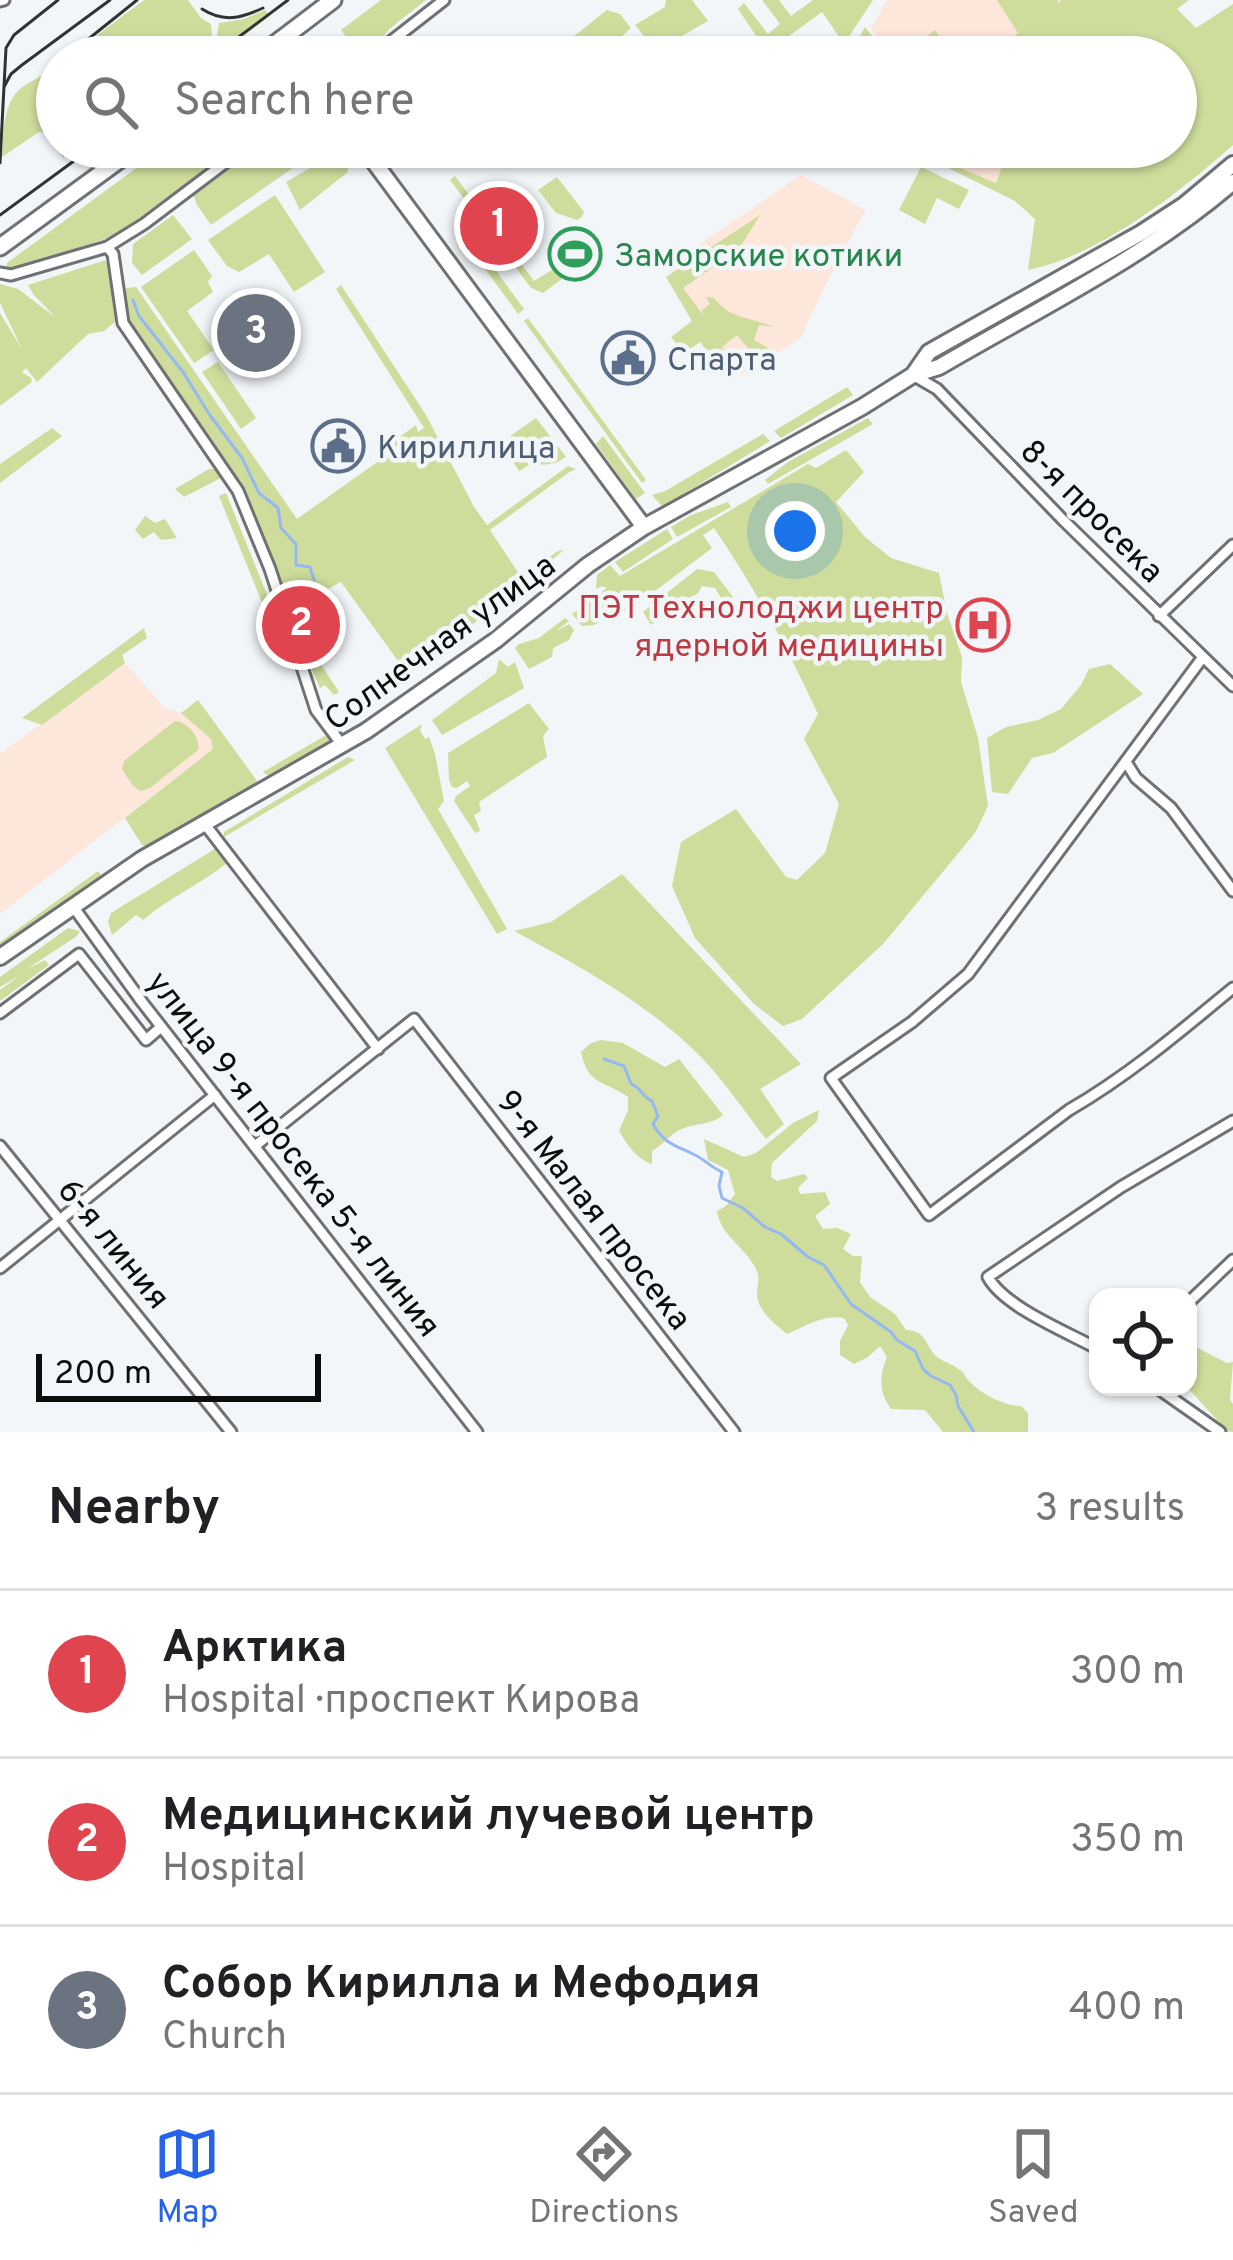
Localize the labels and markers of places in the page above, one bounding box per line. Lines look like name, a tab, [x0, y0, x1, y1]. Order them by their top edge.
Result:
pin: 1	[460, 181, 538, 271]
sports icon: Заморские котики	[547, 226, 603, 282]
place label: Заморские котики	[614, 237, 903, 279]
pin: 3	[217, 288, 295, 378]
public building icon: Спарта	[600, 330, 656, 386]
place label: Спарта	[667, 341, 777, 383]
public building icon: Кириллица	[310, 418, 366, 474]
place label: Кириллица	[377, 429, 555, 471]
pin: 2	[262, 580, 340, 670]
place label: ПЭТ Технолоджи центр ядерной медицины	[578, 589, 944, 669]
hospital icon: ПЭТ Технолоджи центр ядерной медицины	[955, 597, 1011, 653]

